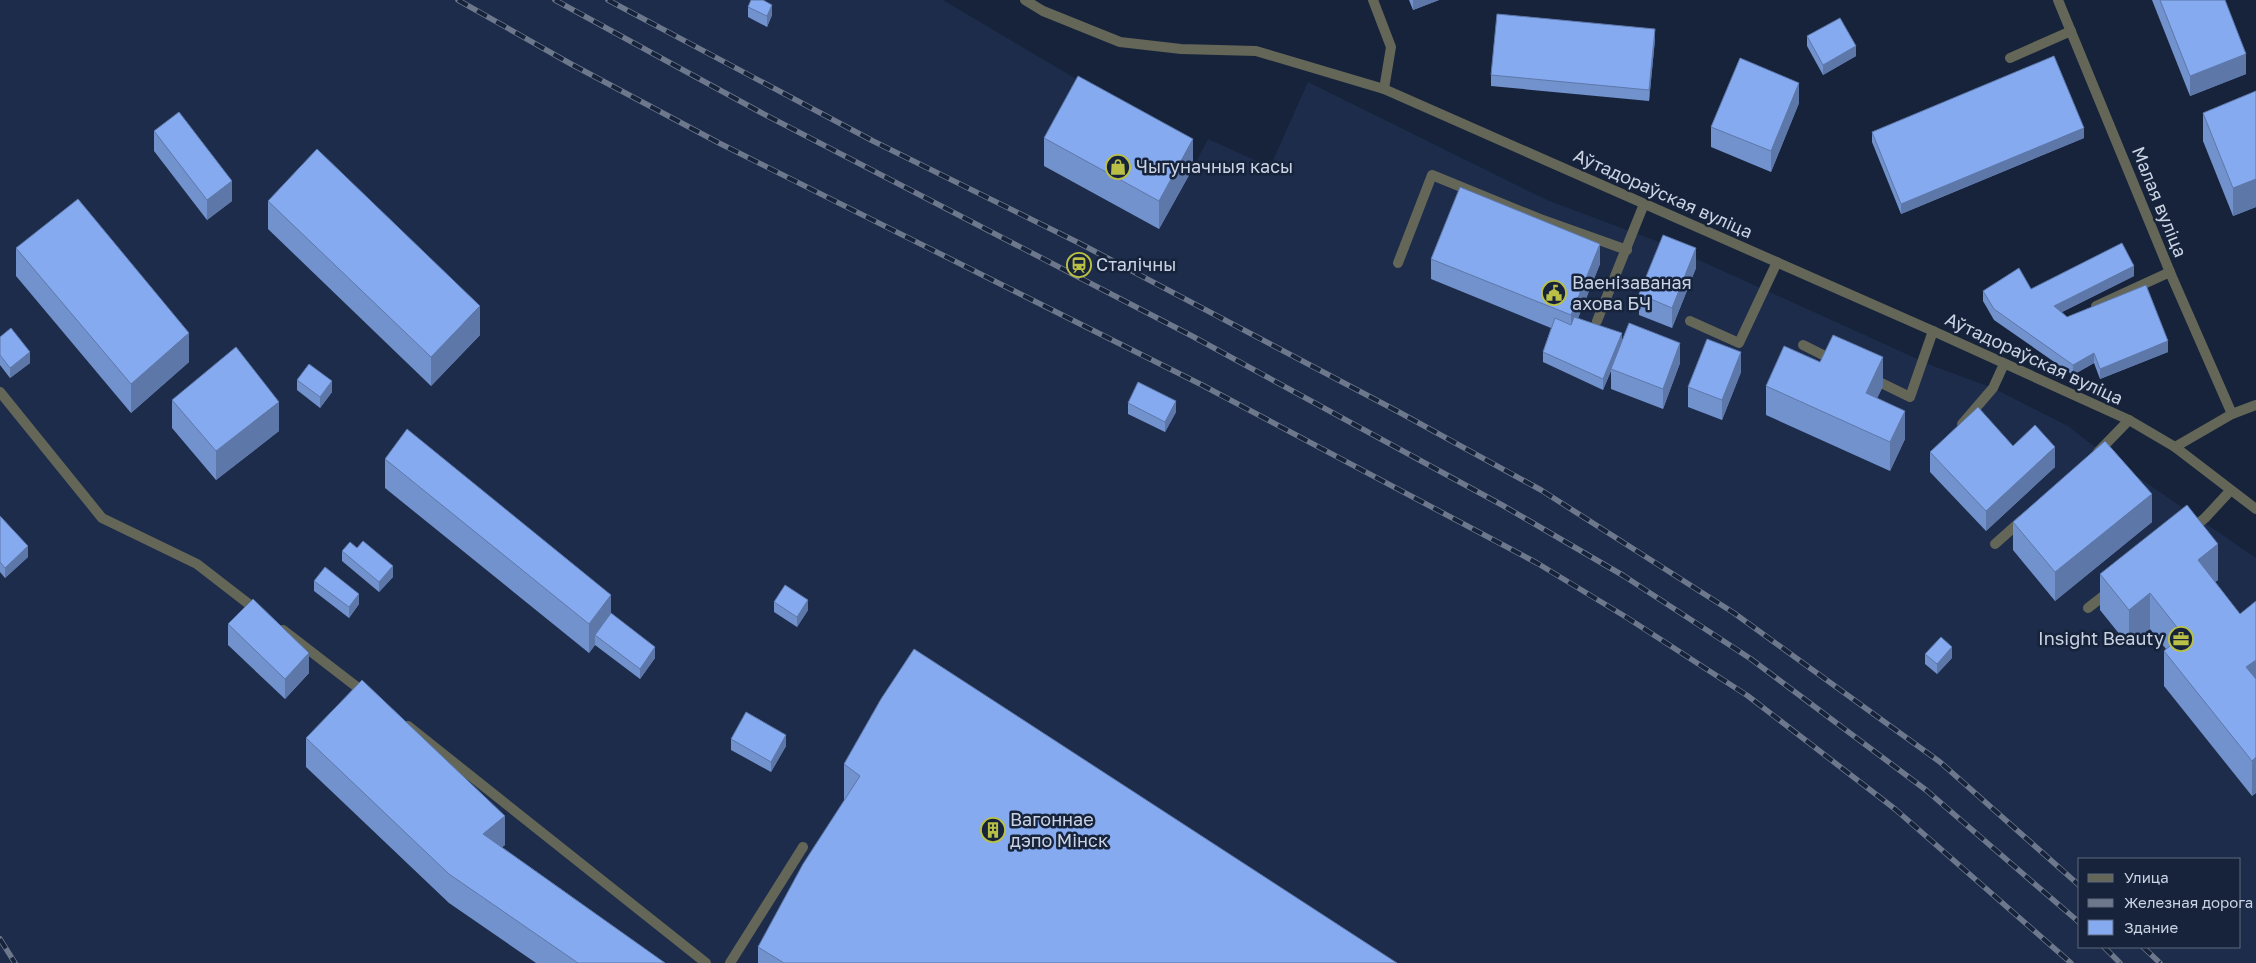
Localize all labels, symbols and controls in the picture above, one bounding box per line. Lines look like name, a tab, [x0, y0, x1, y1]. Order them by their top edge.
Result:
street label: Малая вуліца	[2128, 143, 2192, 260]
street label: Аўтадораўская вуліца	[1570, 144, 1756, 243]
shop icon: Чыгуначныя касы	[1105, 154, 1131, 180]
place label: Чыгуначныя касы	[1136, 155, 1293, 177]
station icon: Сталічны	[1066, 252, 1092, 278]
place label: Сталічны	[1096, 253, 1176, 275]
place label: Ваенізаваная ахова БЧ	[1572, 271, 1692, 314]
public building icon: Ваенізаваная ахова БЧ	[1541, 280, 1567, 306]
street label: Аўтадораўская вуліца	[1942, 307, 2127, 409]
office icon: Insight Beauty	[2168, 626, 2194, 652]
place label: Insight Beauty	[2038, 627, 2164, 649]
place label: Вагоннае дэпо Мінск	[1010, 808, 1108, 851]
building icon: Вагоннае дэпо Мінск	[980, 817, 1006, 843]
legend	[2078, 858, 2241, 948]
text: Улица	[2124, 868, 2169, 886]
text: Железная дорога	[2124, 893, 2253, 911]
text: Здание	[2124, 918, 2178, 936]

